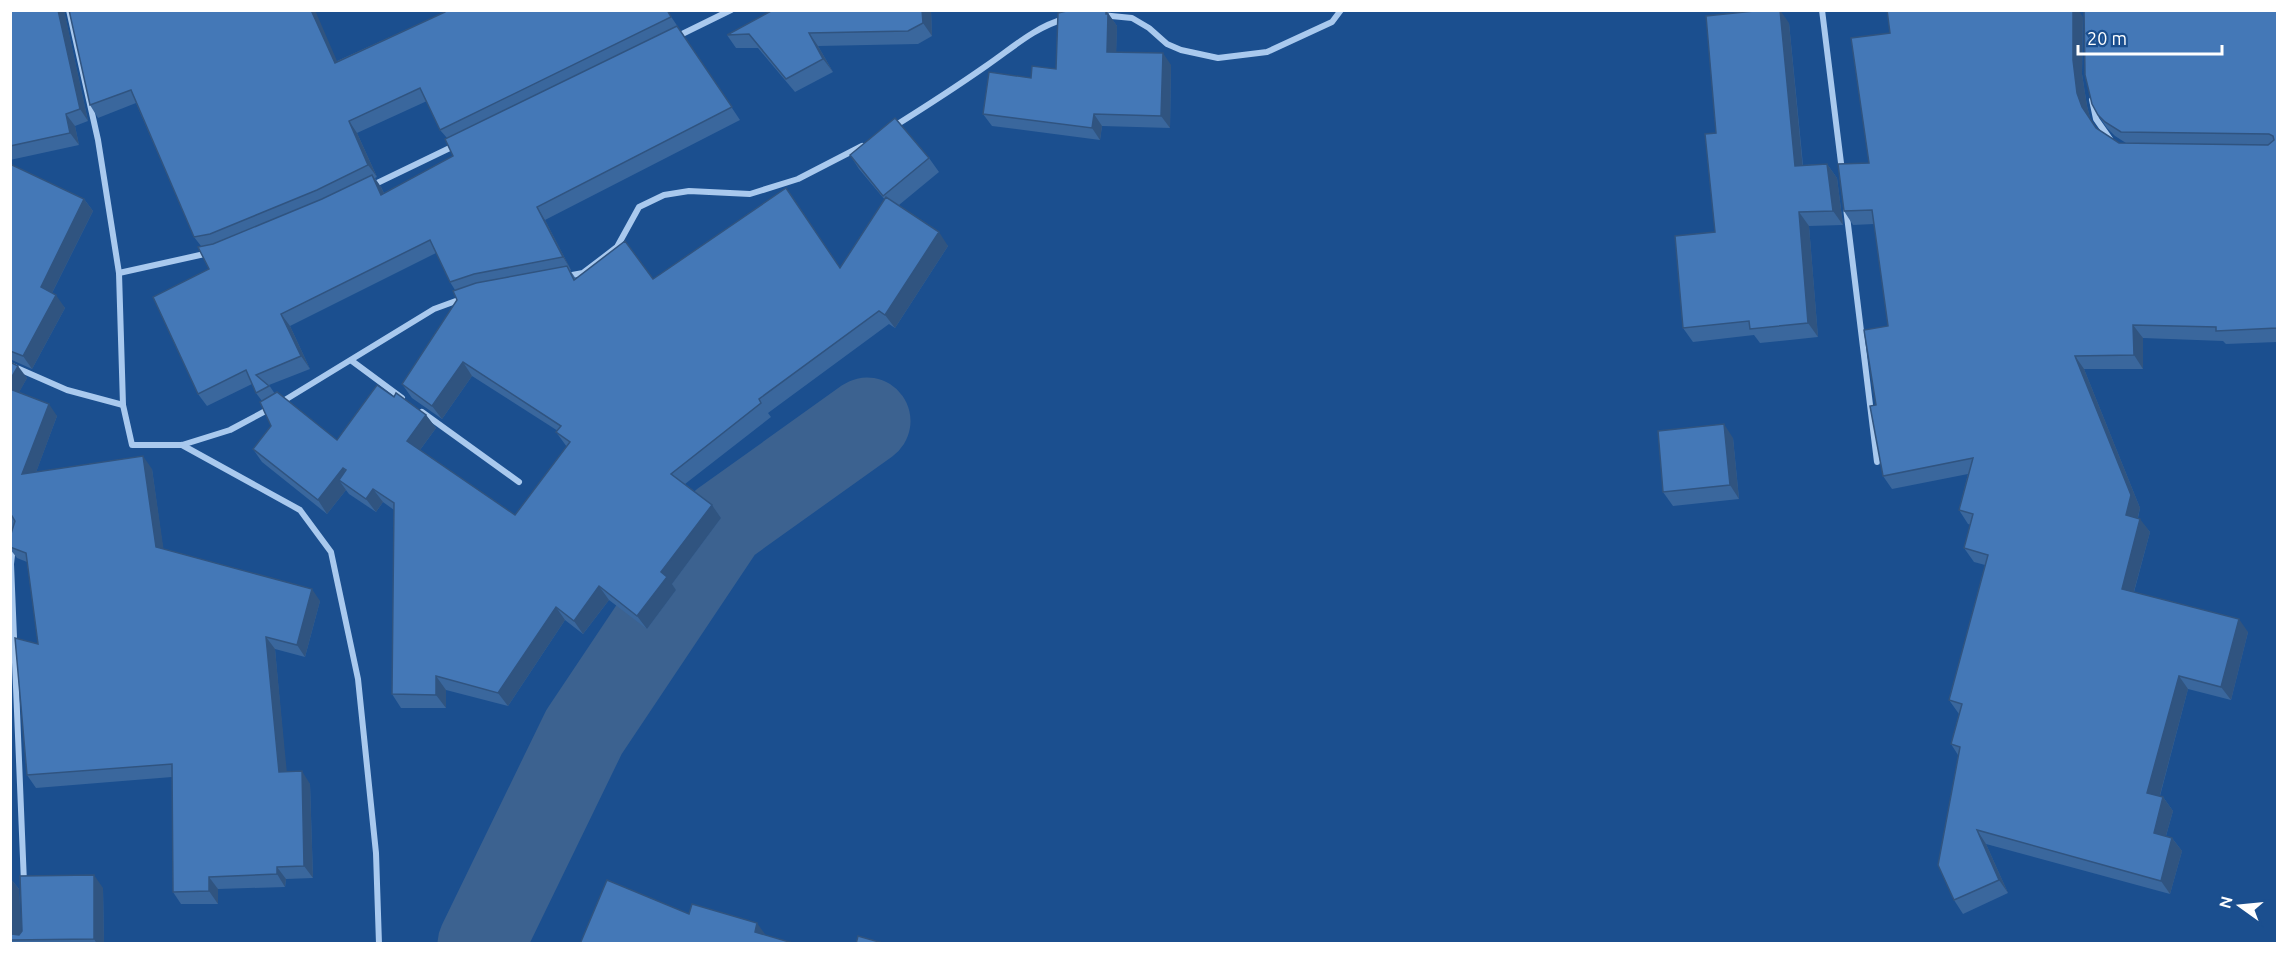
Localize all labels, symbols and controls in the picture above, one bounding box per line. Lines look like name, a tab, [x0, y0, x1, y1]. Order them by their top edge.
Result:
scale bar	[2078, 18, 2222, 56]
text: 20 m	[2087, 28, 2127, 48]
north arrow	[2210, 876, 2270, 936]
text: N	[2215, 894, 2236, 910]

